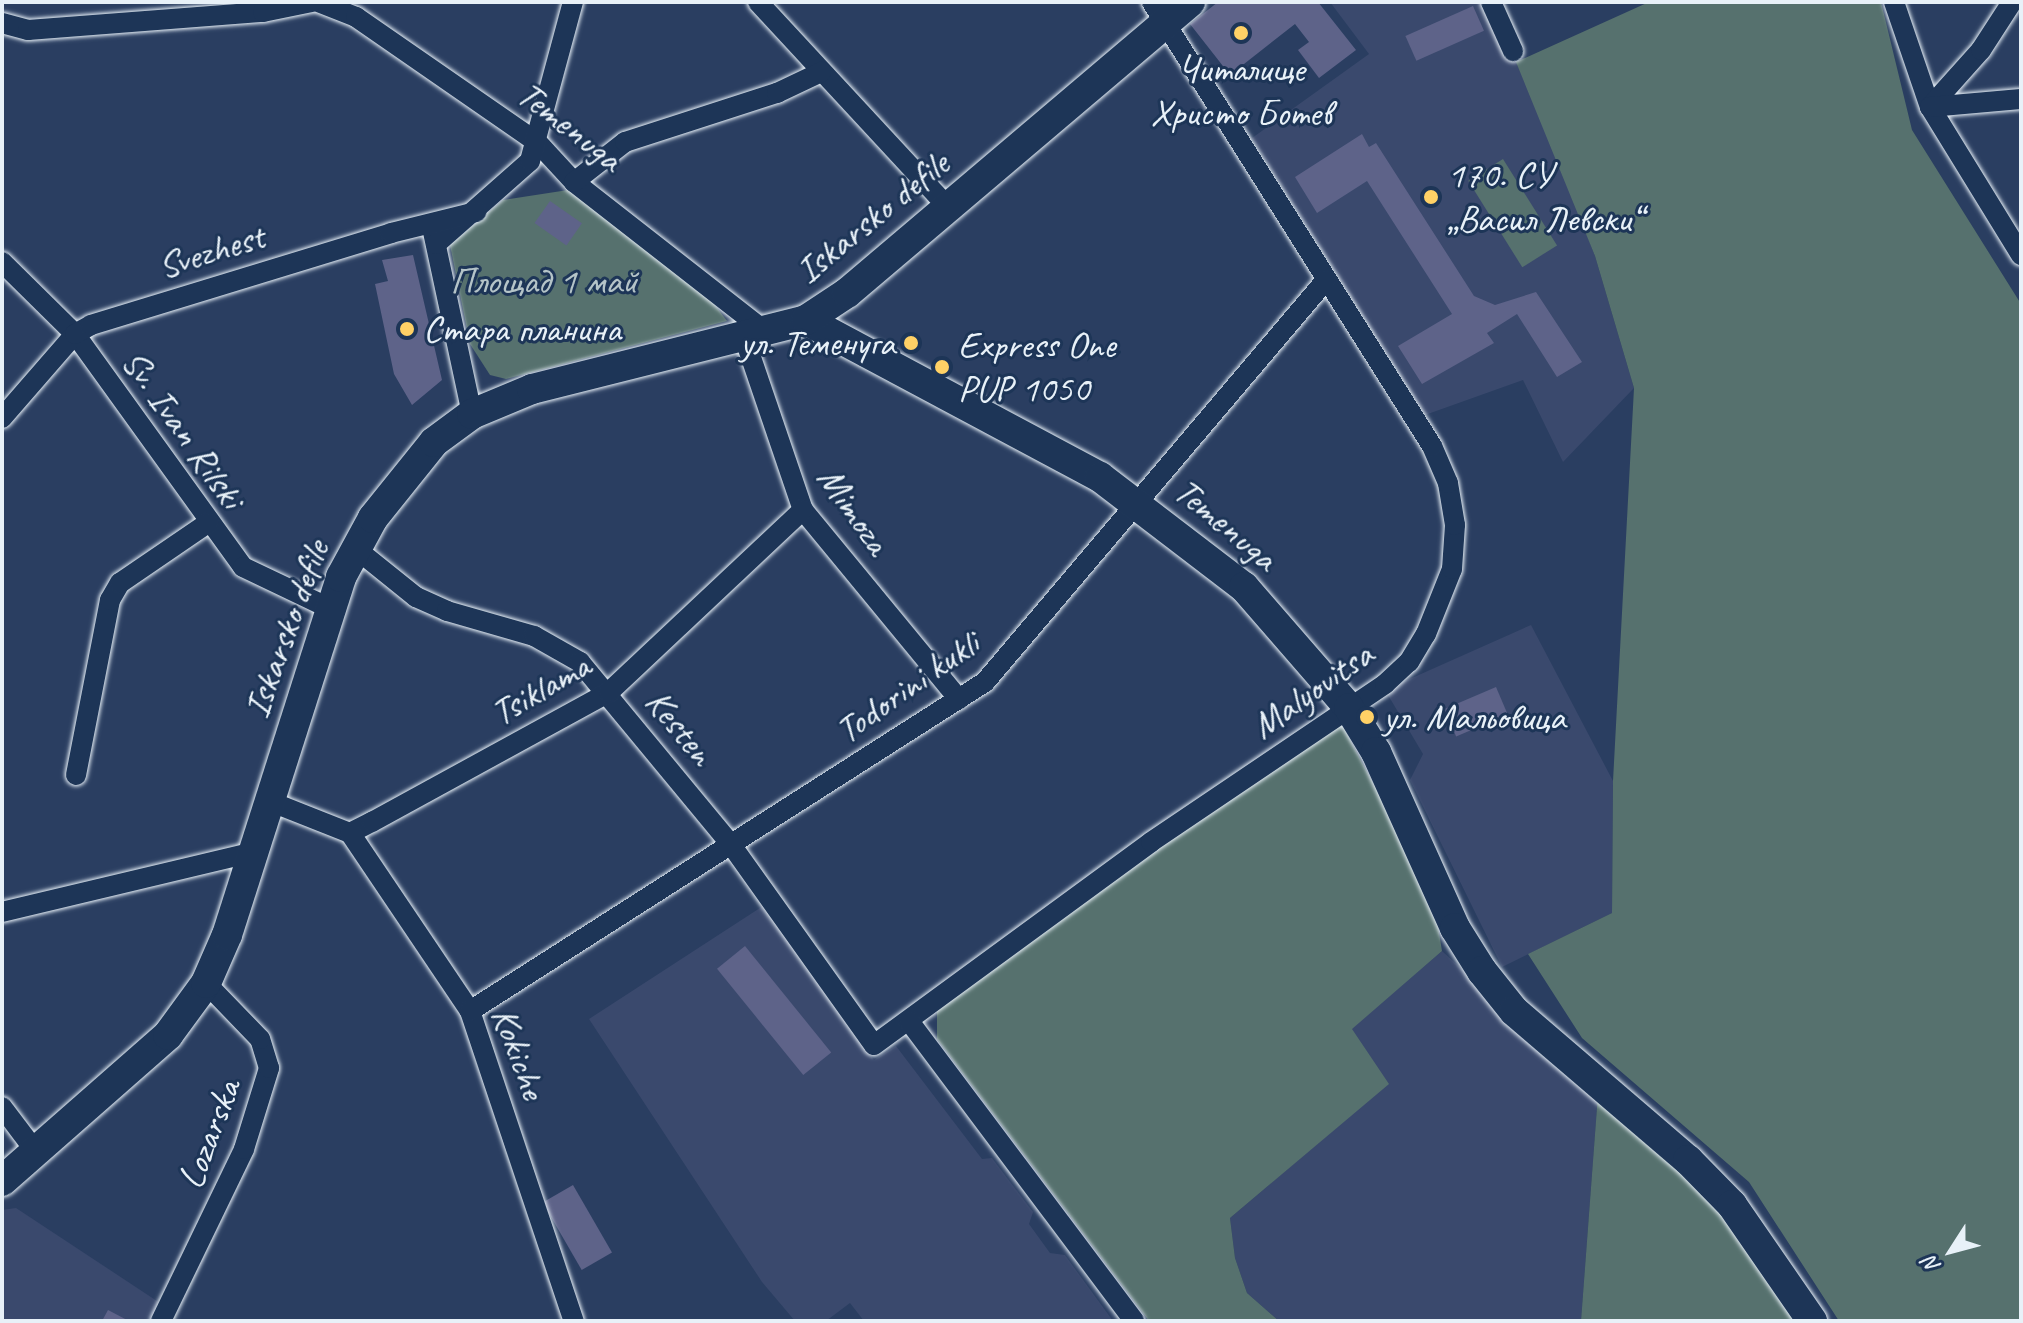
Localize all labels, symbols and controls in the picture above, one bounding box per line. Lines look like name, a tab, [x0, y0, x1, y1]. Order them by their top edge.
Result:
marker: Читалище Христо Ботев	[1232, 24, 1250, 42]
place label: Читалище Христо Ботев	[1151, 46, 1331, 136]
street label: Temenuga	[508, 71, 632, 181]
street label: Iskarsko defile	[786, 141, 958, 293]
place label: 170. СУ „Васил Левски“	[1447, 152, 1645, 242]
marker: 170. СУ „Васил Левски“	[1422, 188, 1440, 206]
street label: Svezhest	[152, 213, 270, 289]
park label: Площад 1 май	[450, 258, 638, 304]
place label: Стара планина	[423, 306, 624, 352]
marker: Стара планина	[398, 320, 416, 338]
place label: ул. Теменуга	[740, 320, 895, 366]
place label: Express One PUP 1050	[958, 322, 1115, 412]
marker: ул. Теменуга	[902, 334, 920, 352]
street label: Sv. Ivan Rilski	[112, 341, 254, 517]
marker: Express One PUP 1050	[933, 358, 951, 376]
street label: Mimoza	[807, 457, 901, 563]
street label: Temenuga	[1165, 468, 1287, 580]
street label: Iskarsko defile	[233, 534, 339, 724]
street label: Todorini kukli	[826, 621, 988, 753]
street label: Malyovitsa	[1242, 632, 1382, 748]
street label: Tsiklama	[482, 643, 598, 735]
street label: Kesten	[636, 680, 724, 774]
place label: ул. Мальовица	[1383, 694, 1565, 740]
marker: ул. Мальовица	[1358, 708, 1376, 726]
street label: Kokiche	[481, 1001, 557, 1105]
street label: Lozarska	[167, 1073, 251, 1195]
north arrow	[1911, 1211, 1991, 1291]
text: N	[1916, 1251, 1947, 1279]

